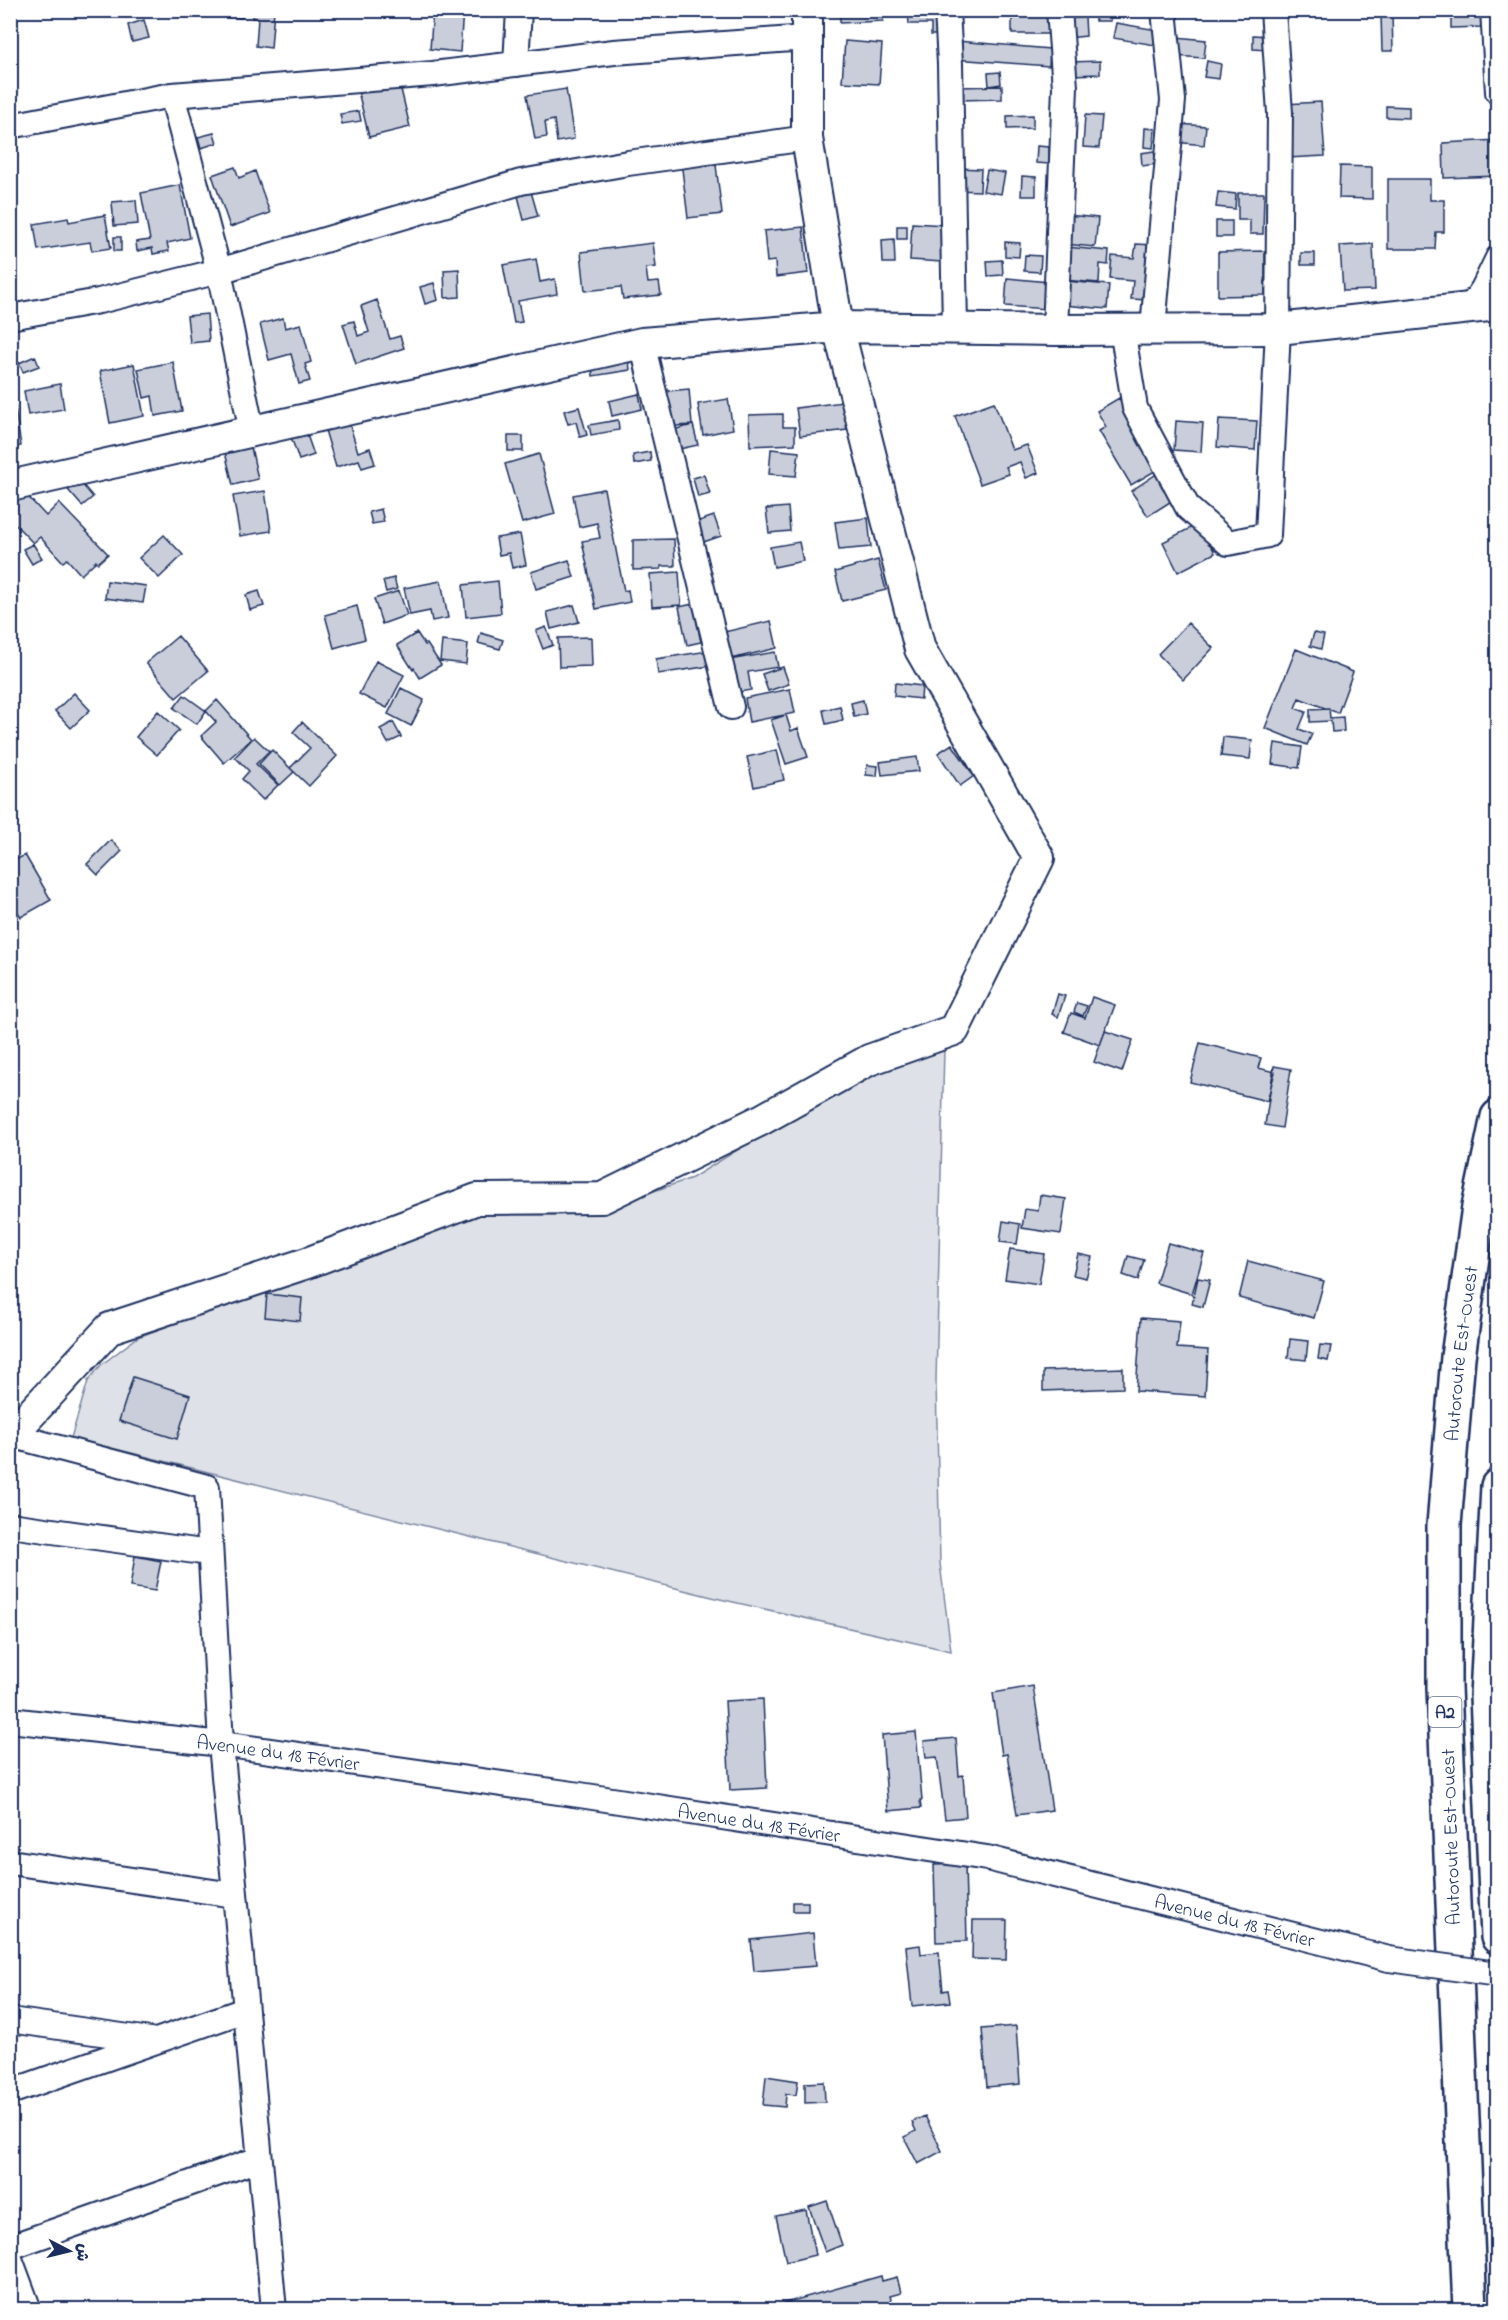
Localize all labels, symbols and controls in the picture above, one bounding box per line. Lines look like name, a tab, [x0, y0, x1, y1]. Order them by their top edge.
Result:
street label: Autoroute Est-Ouest	[1439, 1264, 1488, 1443]
road number: A2	[1428, 1697, 1462, 1727]
street label: Avenue du 18 Février	[195, 1729, 362, 1781]
street label: Autoroute Est-Ouest	[1435, 1748, 1470, 1926]
street label: Avenue du 18 Février	[675, 1798, 843, 1852]
street label: Avenue du 18 Février	[1151, 1889, 1318, 1957]
north arrow	[39, 2221, 99, 2281]
text: ش	[69, 2242, 95, 2263]

